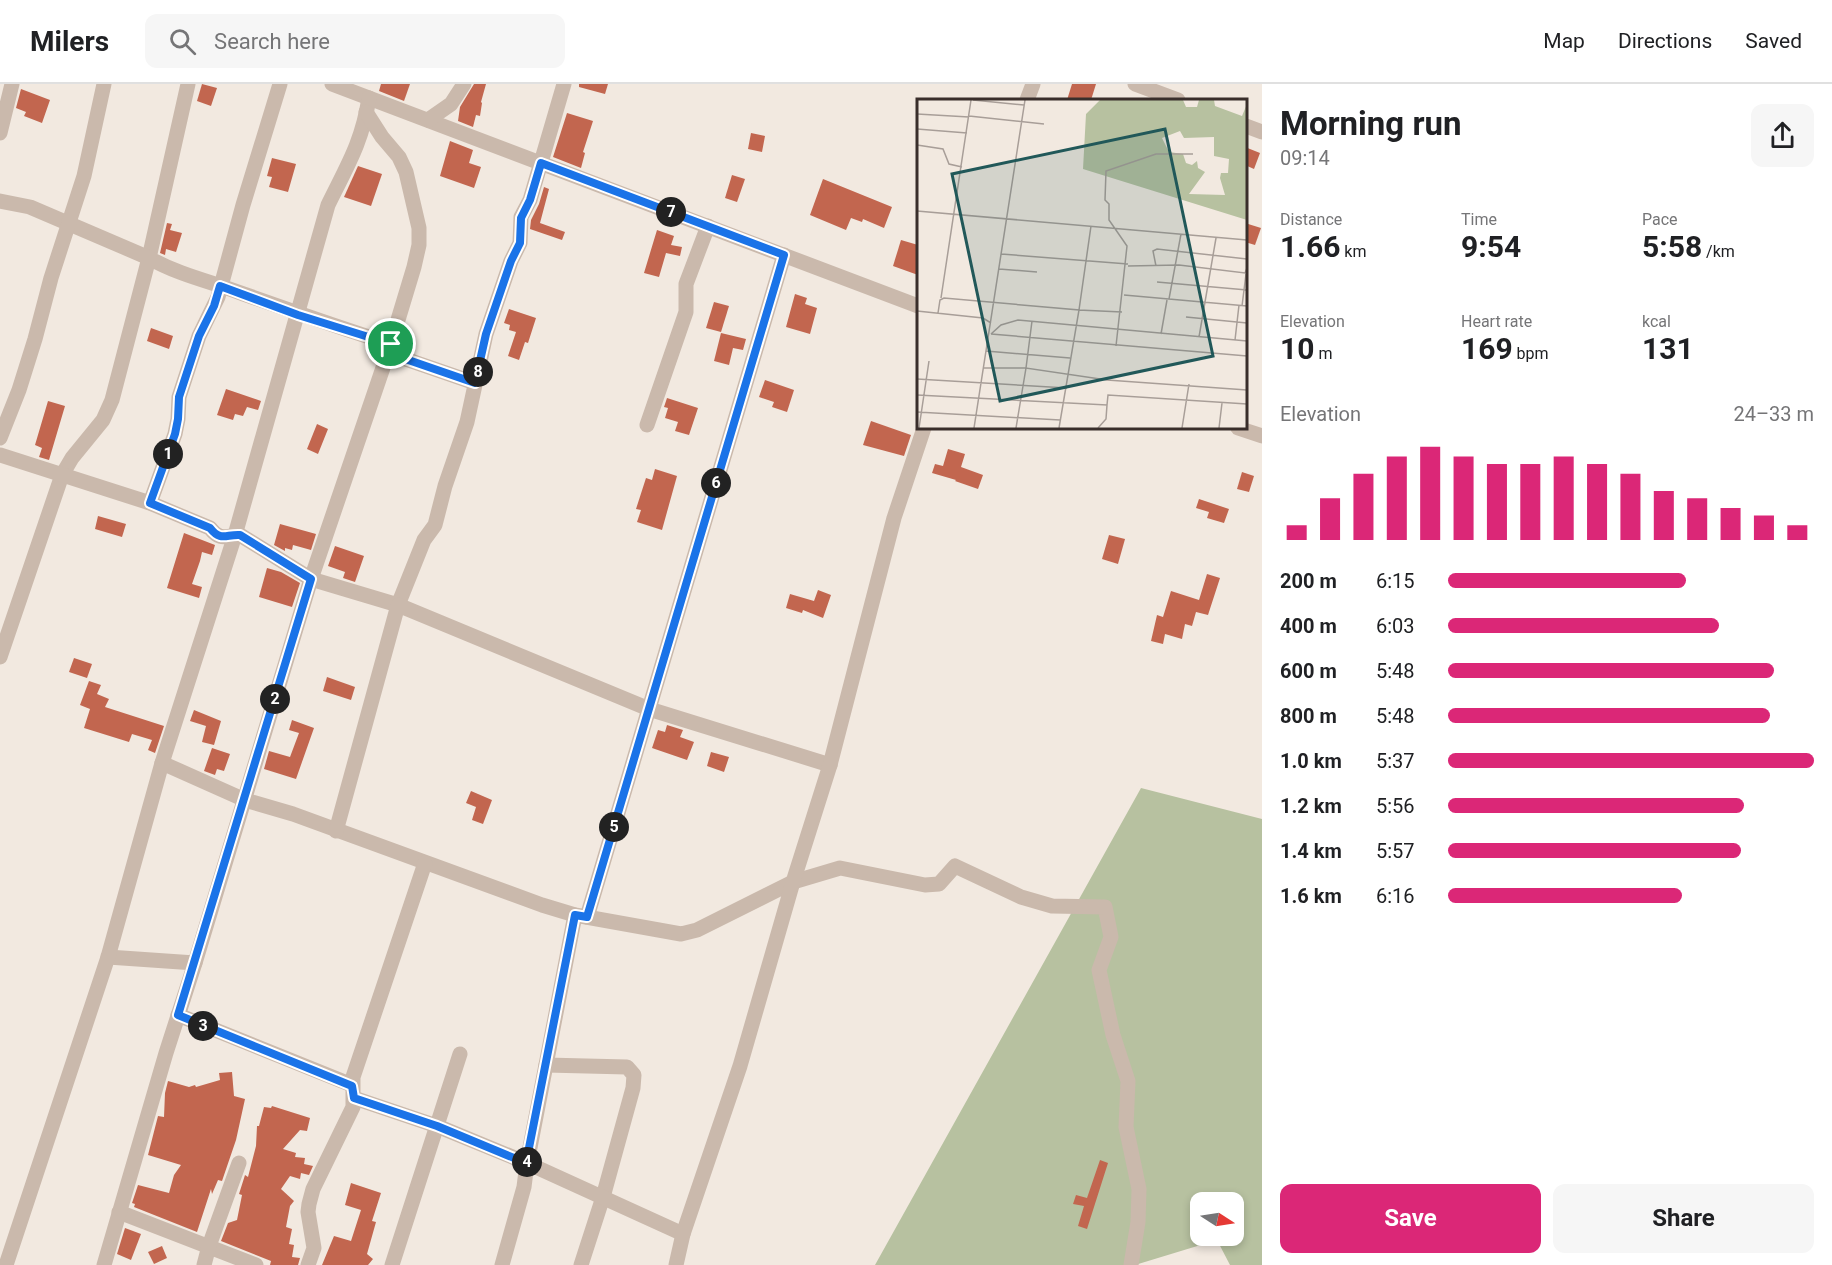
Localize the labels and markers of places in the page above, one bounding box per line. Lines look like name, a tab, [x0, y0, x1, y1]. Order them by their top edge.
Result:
pin: 7	[656, 197, 686, 227]
pin	[365, 318, 416, 369]
pin: 8	[463, 357, 493, 387]
pin: 1	[153, 439, 183, 469]
pin: 6	[701, 468, 731, 498]
pin: 2	[260, 684, 290, 714]
pin: 5	[599, 812, 629, 842]
pin: 3	[188, 1011, 218, 1041]
pin: 4	[512, 1147, 542, 1177]

